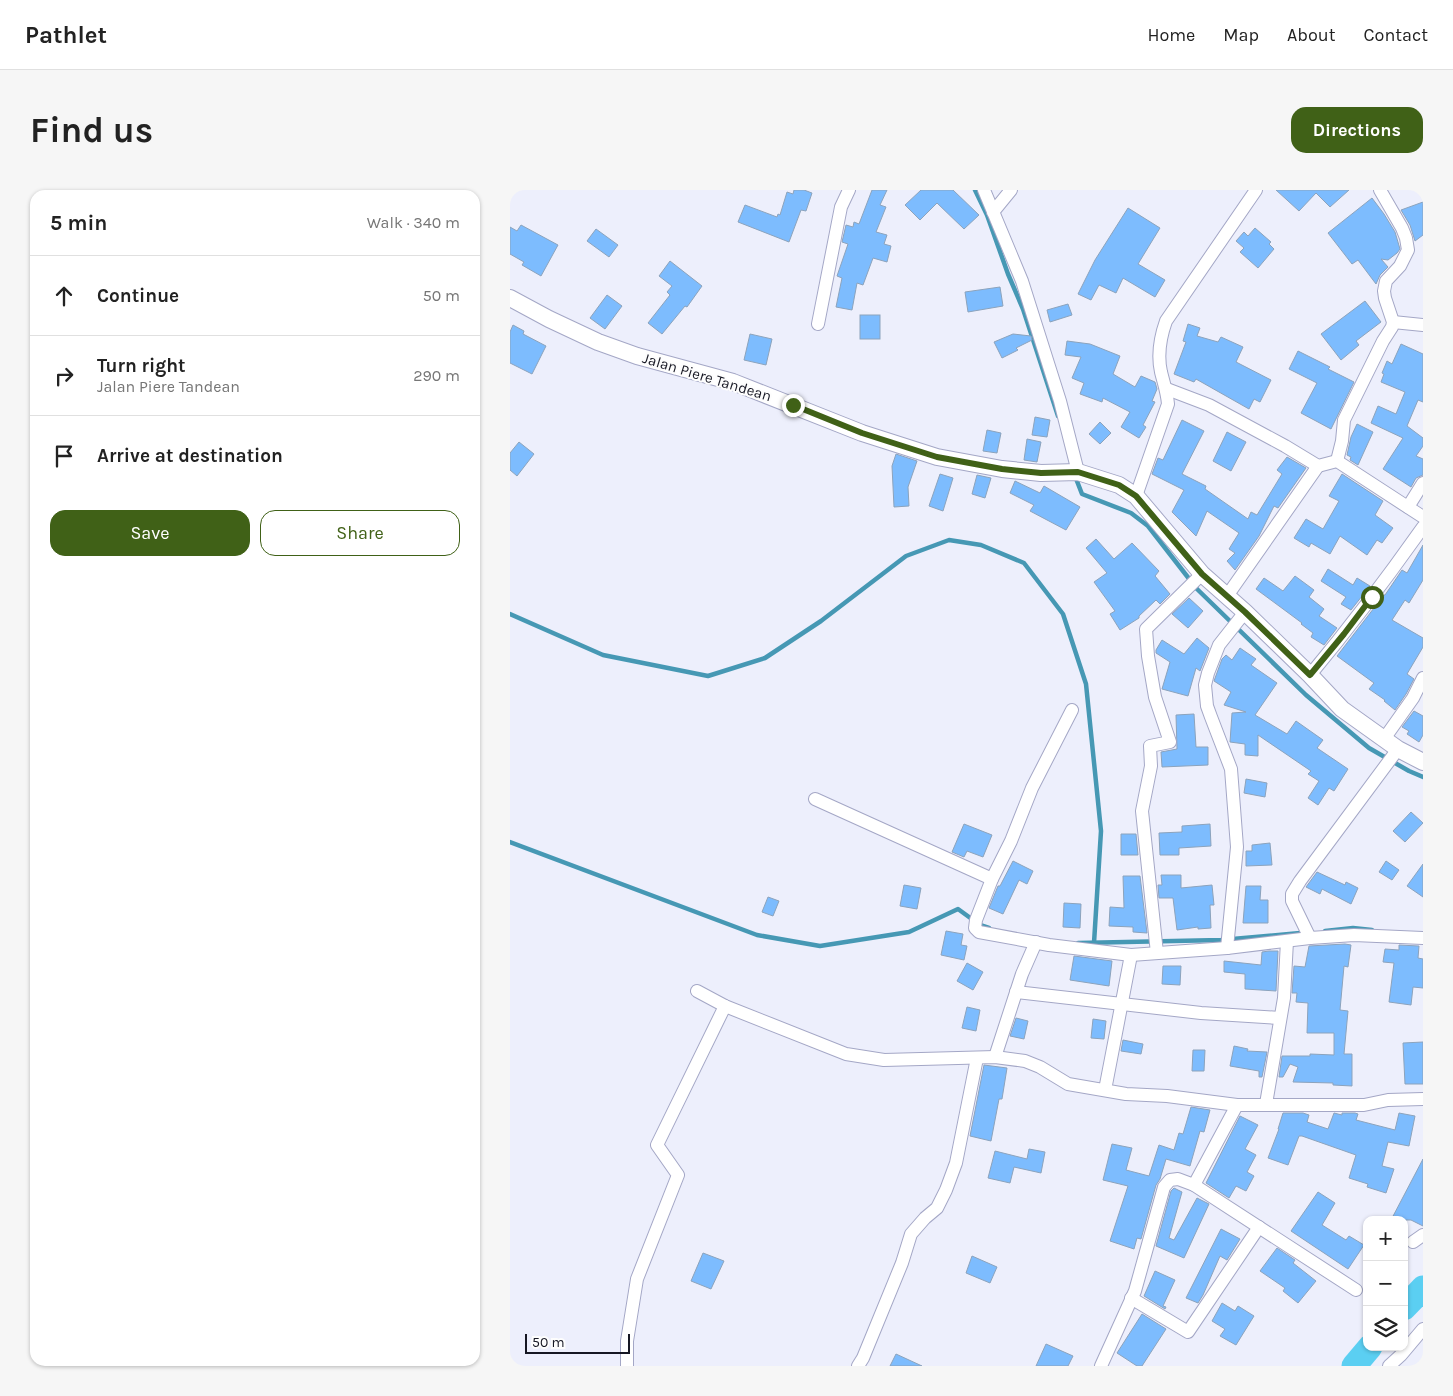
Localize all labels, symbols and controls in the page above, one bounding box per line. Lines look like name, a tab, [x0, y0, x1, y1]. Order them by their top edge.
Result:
text: Pathlet	[25, 21, 107, 49]
text: Home	[1147, 24, 1195, 46]
text: Map	[1223, 24, 1259, 46]
text: About	[1287, 24, 1336, 46]
text: Contact	[1364, 24, 1428, 46]
button: Directions	[1291, 107, 1423, 153]
text: Find us	[30, 110, 153, 151]
text: 5 min	[50, 211, 107, 235]
text: Walk · 340 m	[367, 213, 460, 232]
icon: ahead	[50, 282, 78, 310]
text: Continue	[97, 285, 179, 307]
text: 50 m	[423, 286, 460, 305]
street label: Jalan Piere Tandean	[640, 349, 774, 405]
text: Turn right	[97, 355, 186, 377]
icon: right	[50, 362, 78, 390]
text: 290 m	[413, 366, 460, 385]
text: Jalan Piere Tandean	[97, 377, 240, 396]
route end	[782, 394, 805, 417]
icon: arrive	[50, 442, 78, 470]
text: Arrive at destination	[97, 445, 283, 467]
button: Save	[50, 510, 250, 556]
button: Share	[260, 510, 460, 556]
route start	[1361, 586, 1384, 609]
map controls	[1363, 1216, 1408, 1351]
button: +	[1363, 1216, 1408, 1261]
button: −	[1363, 1261, 1408, 1306]
button: layers	[1363, 1306, 1408, 1351]
scale bar	[525, 1331, 630, 1354]
text: 50 m	[532, 1334, 565, 1351]

